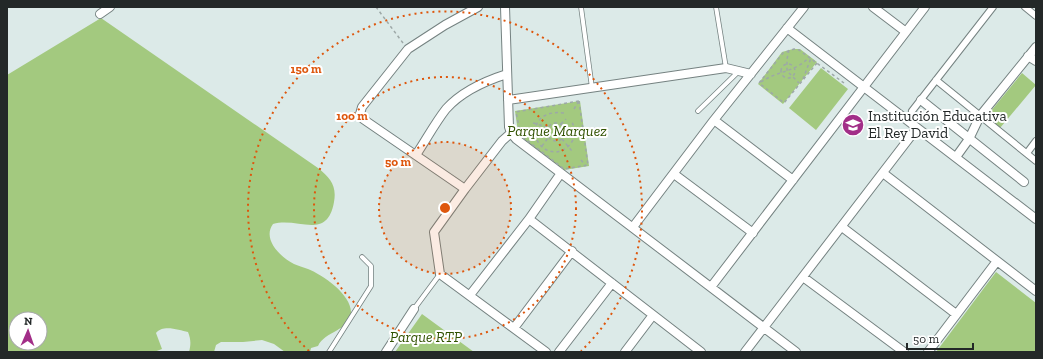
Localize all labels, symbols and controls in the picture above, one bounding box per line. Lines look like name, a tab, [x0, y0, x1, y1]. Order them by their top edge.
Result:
text: 150 m	[291, 62, 322, 76]
place label: Institución Educativa El Rey David	[868, 107, 1007, 142]
text: 100 m	[336, 109, 368, 123]
school or university icon: Institución Educativa El Rey David	[840, 112, 866, 138]
park label: Parque Marquez	[507, 122, 607, 140]
text: 50 m	[385, 155, 411, 169]
centre of rings	[438, 201, 452, 215]
north arrow	[8, 311, 48, 351]
text: N	[24, 315, 33, 328]
scale bar	[907, 325, 973, 351]
park label: Parque RTP	[390, 328, 463, 346]
text: 50 m	[913, 332, 940, 346]

